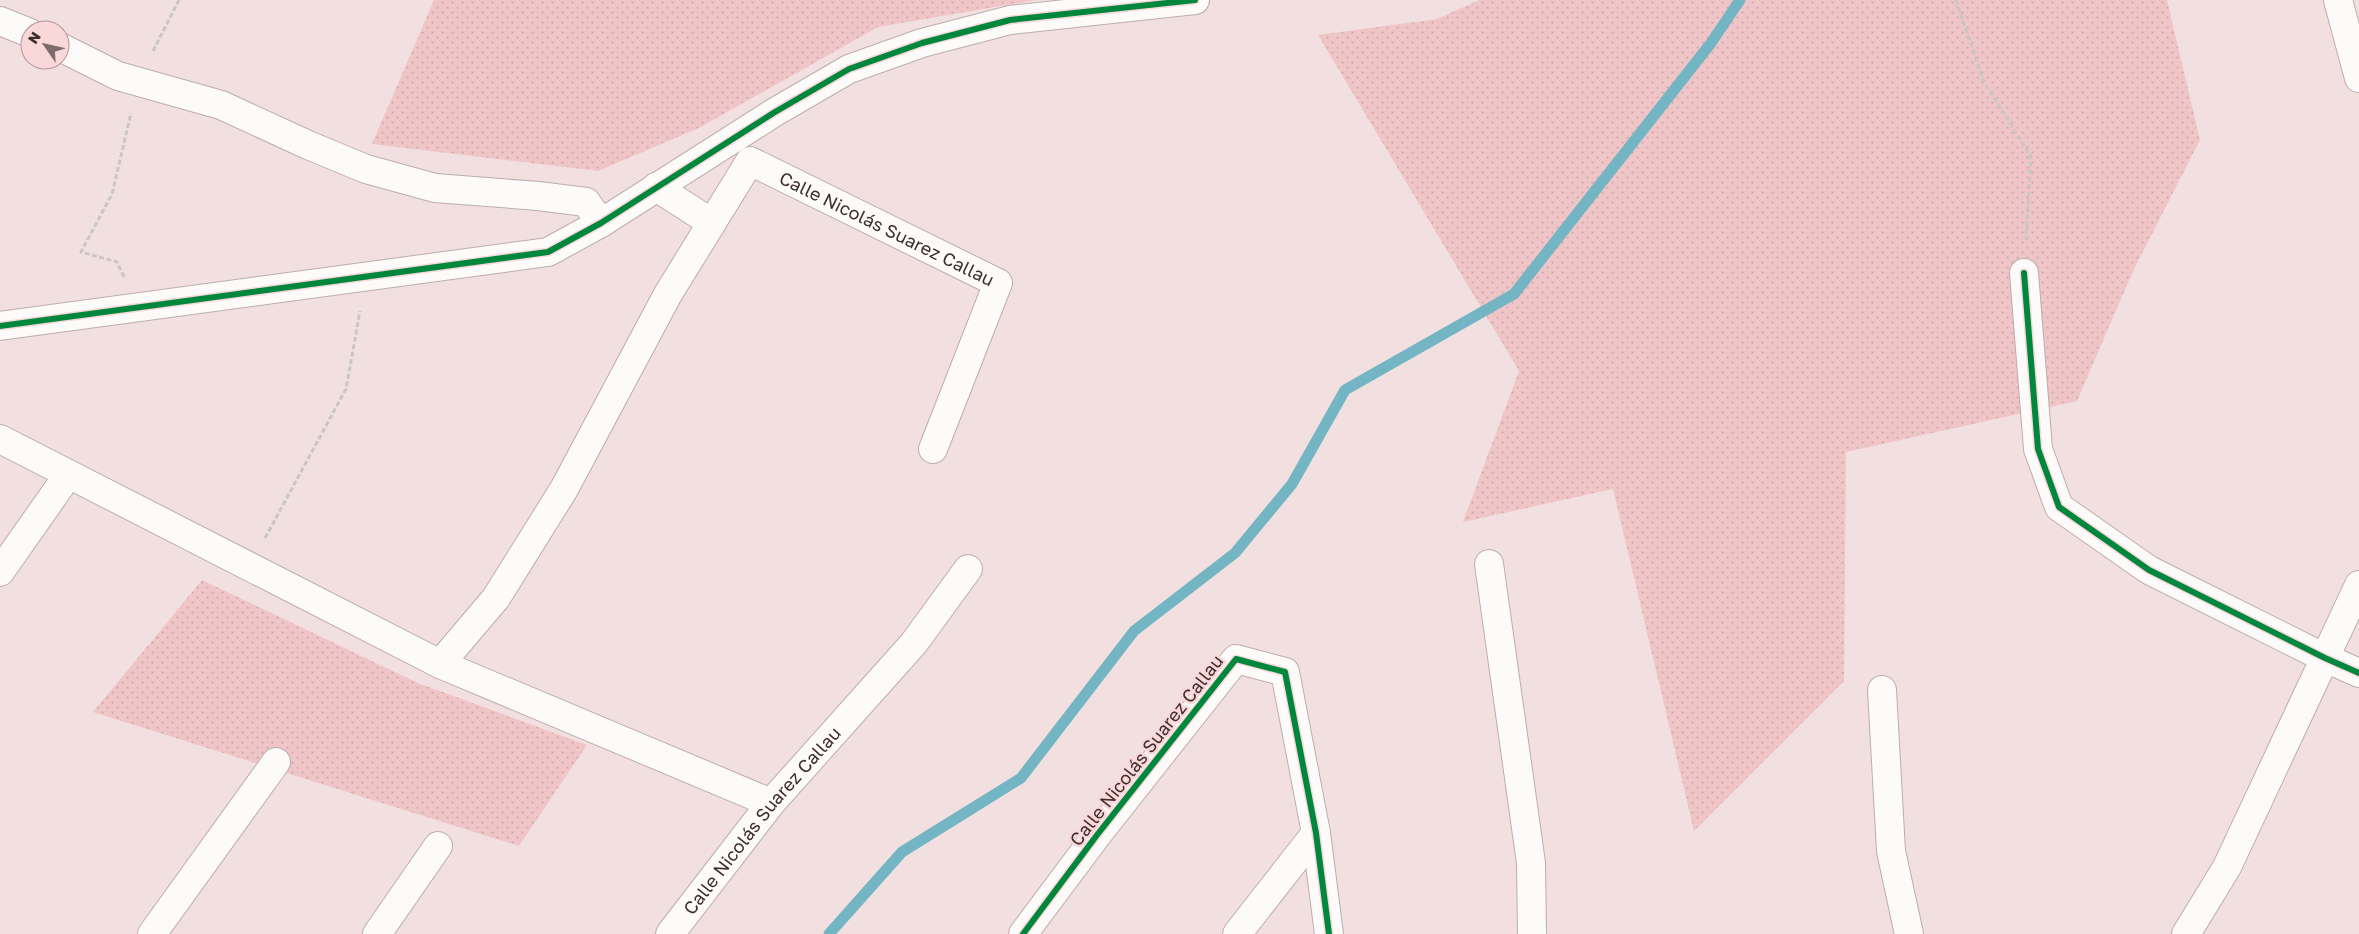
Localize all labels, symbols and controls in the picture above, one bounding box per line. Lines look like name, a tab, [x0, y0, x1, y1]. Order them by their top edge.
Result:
north arrow	[20, 20, 70, 70]
text: N	[24, 28, 44, 47]
street label: Calle Nicolás Suarez Callau	[776, 166, 998, 290]
street label: Calle Nicolás Suarez Callau	[1065, 650, 1227, 850]
street label: Calle Nicolás Suarez Callau	[678, 722, 845, 919]

